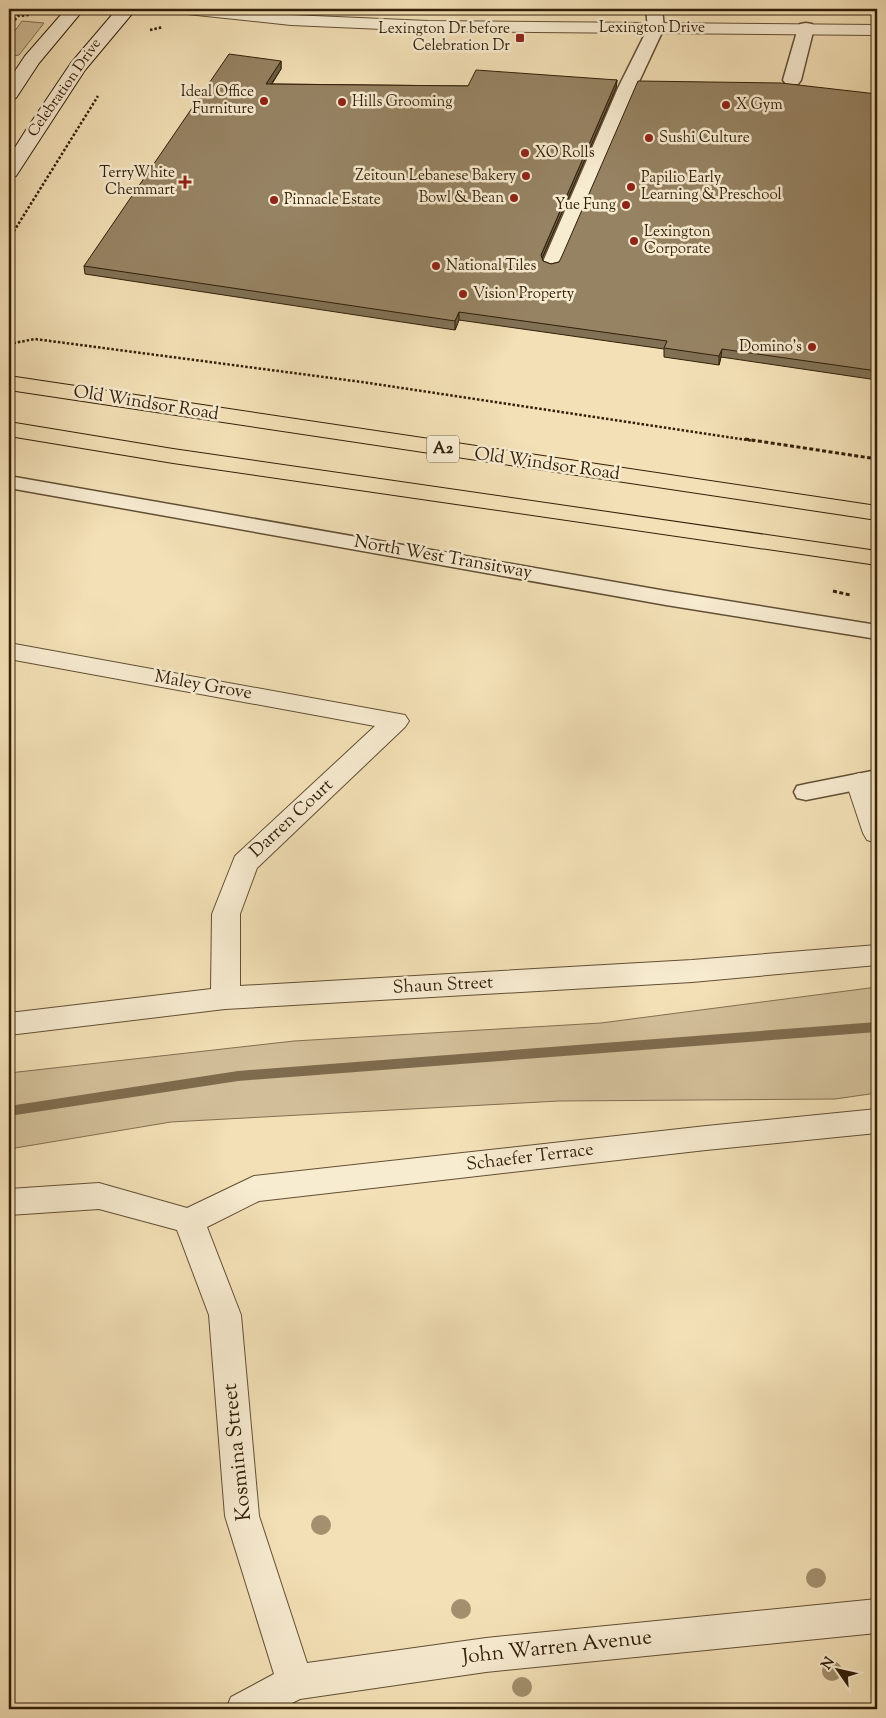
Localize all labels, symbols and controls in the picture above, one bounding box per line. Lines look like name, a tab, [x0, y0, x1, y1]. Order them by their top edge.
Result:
street label: Lexington Drive	[599, 18, 705, 39]
place label: Lexington Dr before Celebration Dr	[379, 19, 510, 57]
marker: Lexington Dr before Celebration Dr	[514, 32, 526, 44]
street label: Celebration Drive	[23, 35, 107, 141]
place label: Ideal Office Furniture	[181, 82, 254, 120]
place label: Hills Grooming	[352, 92, 453, 113]
marker: Ideal Office Furniture	[258, 95, 270, 107]
place label: X Gym	[736, 95, 783, 116]
marker: Hills Grooming	[336, 96, 348, 108]
marker: X Gym	[720, 99, 732, 111]
place label: Sushi Culture	[659, 128, 750, 149]
marker: Sushi Culture	[643, 132, 655, 144]
place label: XO Rolls	[535, 143, 595, 164]
marker: XO Rolls	[519, 147, 531, 159]
place label: TerryWhite Chemmart	[99, 163, 175, 201]
place label: Zeitoun Lebanese Bakery	[355, 166, 517, 187]
place label: Papilio Early Learning & Preschool	[641, 168, 782, 206]
marker: Zeitoun Lebanese Bakery	[520, 170, 532, 182]
marker: TerryWhite Chemmart	[179, 176, 191, 188]
marker: Papilio Early Learning & Preschool	[625, 181, 637, 193]
place label: Bowl & Bean	[419, 188, 504, 209]
place label: Pinnacle Estate	[284, 190, 381, 211]
marker: Bowl & Bean	[508, 192, 520, 204]
marker: Pinnacle Estate	[268, 194, 280, 206]
place label: Yue Fung	[555, 195, 616, 216]
marker: Yue Fung	[620, 199, 632, 211]
place label: Lexington Corporate	[644, 222, 711, 260]
marker: Lexington Corporate	[628, 235, 640, 247]
place label: National Tiles	[446, 256, 536, 277]
marker: National Tiles	[430, 260, 442, 272]
place label: Vision Property	[473, 284, 575, 305]
marker: Vision Property	[457, 288, 469, 300]
place label: Domino's	[739, 337, 802, 358]
marker: Domino's	[806, 341, 818, 353]
street label: Old Windsor Road	[71, 380, 221, 428]
road number: A2	[427, 436, 459, 462]
street label: Old Windsor Road	[472, 442, 622, 488]
street label: North West Transitway	[352, 530, 534, 586]
street label: Maley Grove	[152, 665, 254, 707]
street label: Darren Court	[244, 773, 340, 865]
street label: Shaun Street	[392, 970, 494, 1002]
street label: Schaefer Terrace	[465, 1137, 595, 1179]
street label: Kosmina Street	[216, 1382, 260, 1522]
street label: John Warren Avenue	[460, 1623, 653, 1673]
north arrow	[814, 1646, 864, 1696]
text: N	[817, 1654, 840, 1674]

